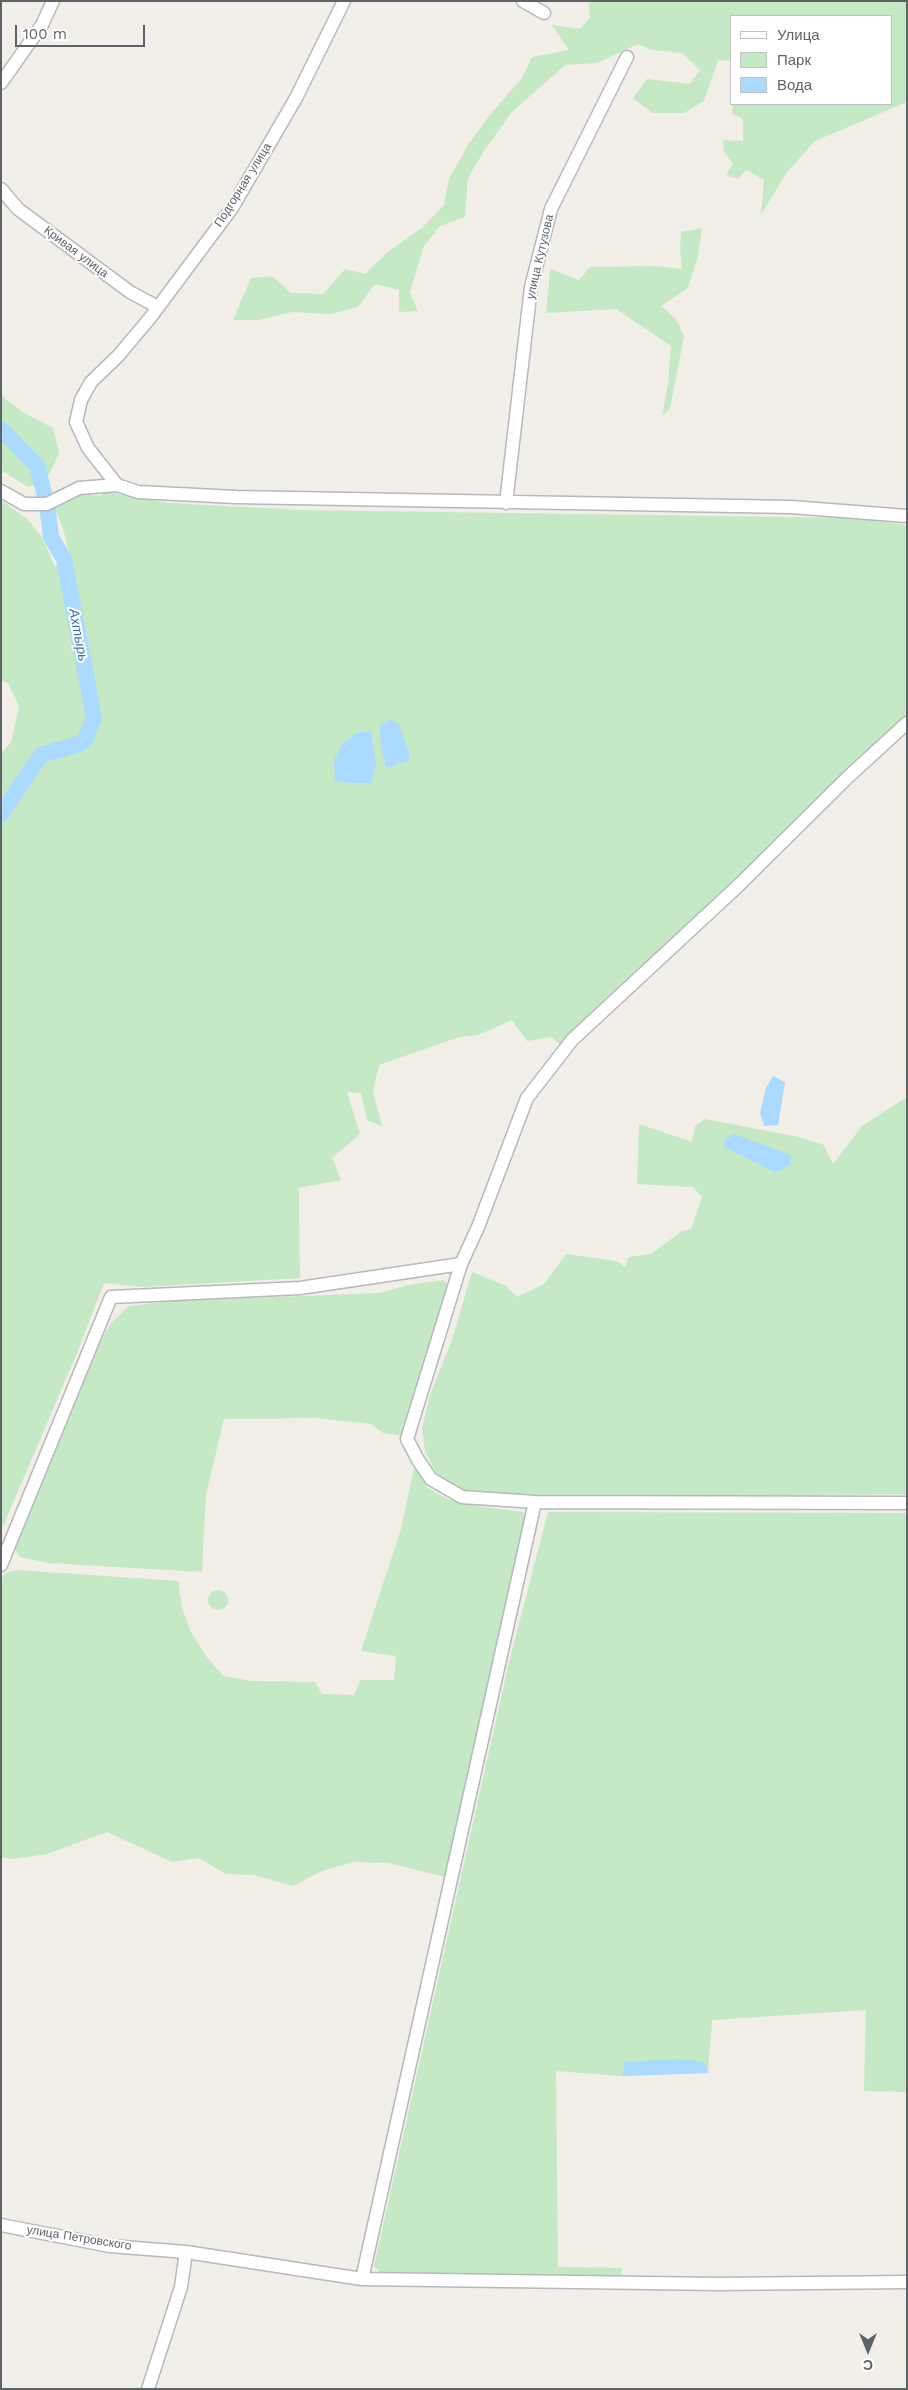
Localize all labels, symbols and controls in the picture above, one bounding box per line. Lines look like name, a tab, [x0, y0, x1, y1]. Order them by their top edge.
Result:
scale bar	[18, 15, 148, 47]
legend	[730, 15, 893, 105]
text: 100 m	[23, 25, 67, 43]
text: Улица	[777, 26, 820, 44]
text: Парк	[777, 51, 811, 69]
text: Вода	[777, 76, 812, 94]
street label: Подгорная улица	[211, 140, 275, 230]
street label: улица Кутузова	[523, 213, 557, 301]
street label: Кривая улица	[41, 223, 111, 281]
water label: Ахтырь	[65, 607, 91, 663]
street label: улица Петровского	[26, 2223, 132, 2253]
north arrow	[843, 2325, 893, 2375]
text: С	[863, 2357, 873, 2373]

